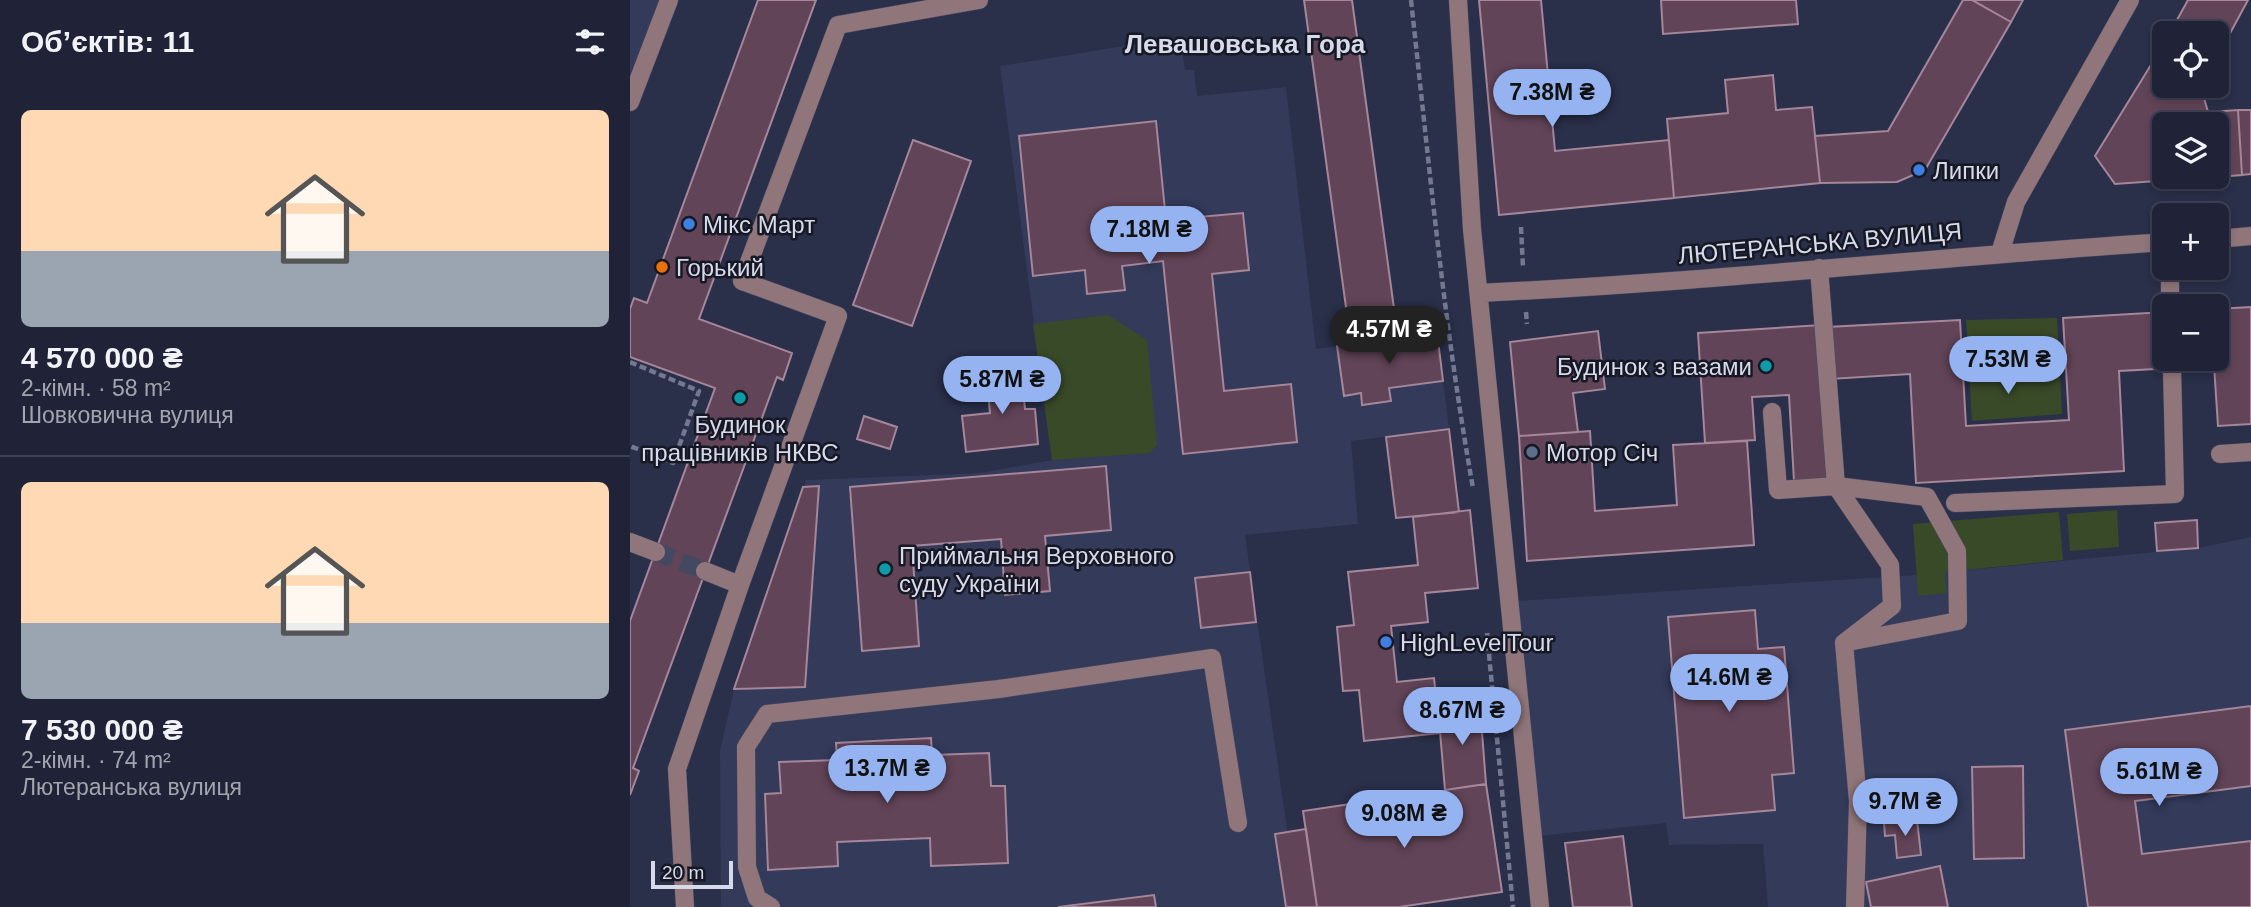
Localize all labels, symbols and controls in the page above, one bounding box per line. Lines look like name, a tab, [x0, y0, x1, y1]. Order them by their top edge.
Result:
map controls	[2152, 21, 2229, 371]
button: locate	[2152, 21, 2229, 98]
icon: filters	[571, 23, 609, 61]
text: Об’єктів: 11	[21, 25, 194, 58]
district label: Левашовська Гора	[1125, 29, 1366, 59]
pin: 7.38M ₴	[1487, 69, 1617, 129]
text: 7.38M ₴	[1509, 79, 1595, 105]
button: layers	[2152, 112, 2229, 189]
icon: home	[252, 156, 378, 282]
place label: Липки	[1933, 157, 1999, 184]
marker: Липки	[1911, 162, 1927, 178]
button: +	[2152, 203, 2229, 280]
pin: 7.18M ₴	[1084, 206, 1214, 266]
place label: Мікс Март	[703, 211, 815, 238]
marker: Мікс Март	[681, 216, 697, 232]
text: 7.18M ₴	[1106, 216, 1192, 242]
street label: ЛЮТЕРАНСЬКА ВУЛИЦЯ	[1677, 217, 1963, 269]
place label: Горький	[676, 254, 764, 281]
marker: Горький	[654, 259, 670, 275]
button: −	[2152, 294, 2229, 371]
pin: 4.57M ₴	[1324, 306, 1454, 366]
text: 4.57M ₴	[1346, 316, 1432, 342]
pin: 7.53M ₴	[1943, 336, 2073, 396]
text: 4 570 000 ₴	[21, 341, 183, 374]
text: 7.53M ₴	[1965, 346, 2051, 372]
place label: Будинок з вазами	[1557, 353, 1752, 380]
pin: 5.87M ₴	[937, 356, 1067, 416]
marker: Будинок з вазами	[1758, 358, 1774, 374]
text: 5.87M ₴	[959, 366, 1045, 392]
text: 2-кімн. · 58 m²	[21, 375, 171, 401]
marker: Будинок працівників НКВС	[732, 390, 748, 406]
text: Шовковична вулиця	[21, 402, 234, 428]
place label: Будинок працівників НКВС	[641, 411, 839, 466]
place label: Мотор Січ	[1546, 439, 1658, 466]
marker: Мотор Січ	[1524, 444, 1540, 460]
icon: home	[252, 528, 378, 654]
place label: Приймальня Верховного суду України	[899, 542, 1174, 597]
marker: Приймальня Верховного суду України	[877, 561, 893, 577]
place label: HighLevelTour	[1400, 629, 1553, 656]
marker: HighLevelTour	[1378, 634, 1394, 650]
pin: 14.6M ₴	[1664, 654, 1794, 714]
text: 14.6M ₴	[1686, 664, 1772, 690]
pin: 8.67M ₴	[1397, 688, 1527, 747]
text: 8.67M ₴	[1419, 697, 1505, 723]
text: 7 530 000 ₴	[21, 713, 183, 746]
pin: 13.7M ₴	[822, 746, 952, 805]
text: 2-кімн. · 74 m²	[21, 747, 171, 773]
pin: 5.61M ₴	[2094, 748, 2224, 808]
text: 13.7M ₴	[844, 755, 930, 781]
text: 5.61M ₴	[2116, 758, 2202, 784]
text: Лютеранська вулиця	[21, 774, 242, 800]
pin: 9.7M ₴	[1848, 778, 1962, 838]
text: 9.7M ₴	[1869, 788, 1941, 814]
pin: 9.08M ₴	[1339, 790, 1469, 850]
text: 9.08M ₴	[1361, 800, 1447, 826]
scale bar	[651, 858, 733, 890]
text: 20 m	[662, 862, 704, 883]

